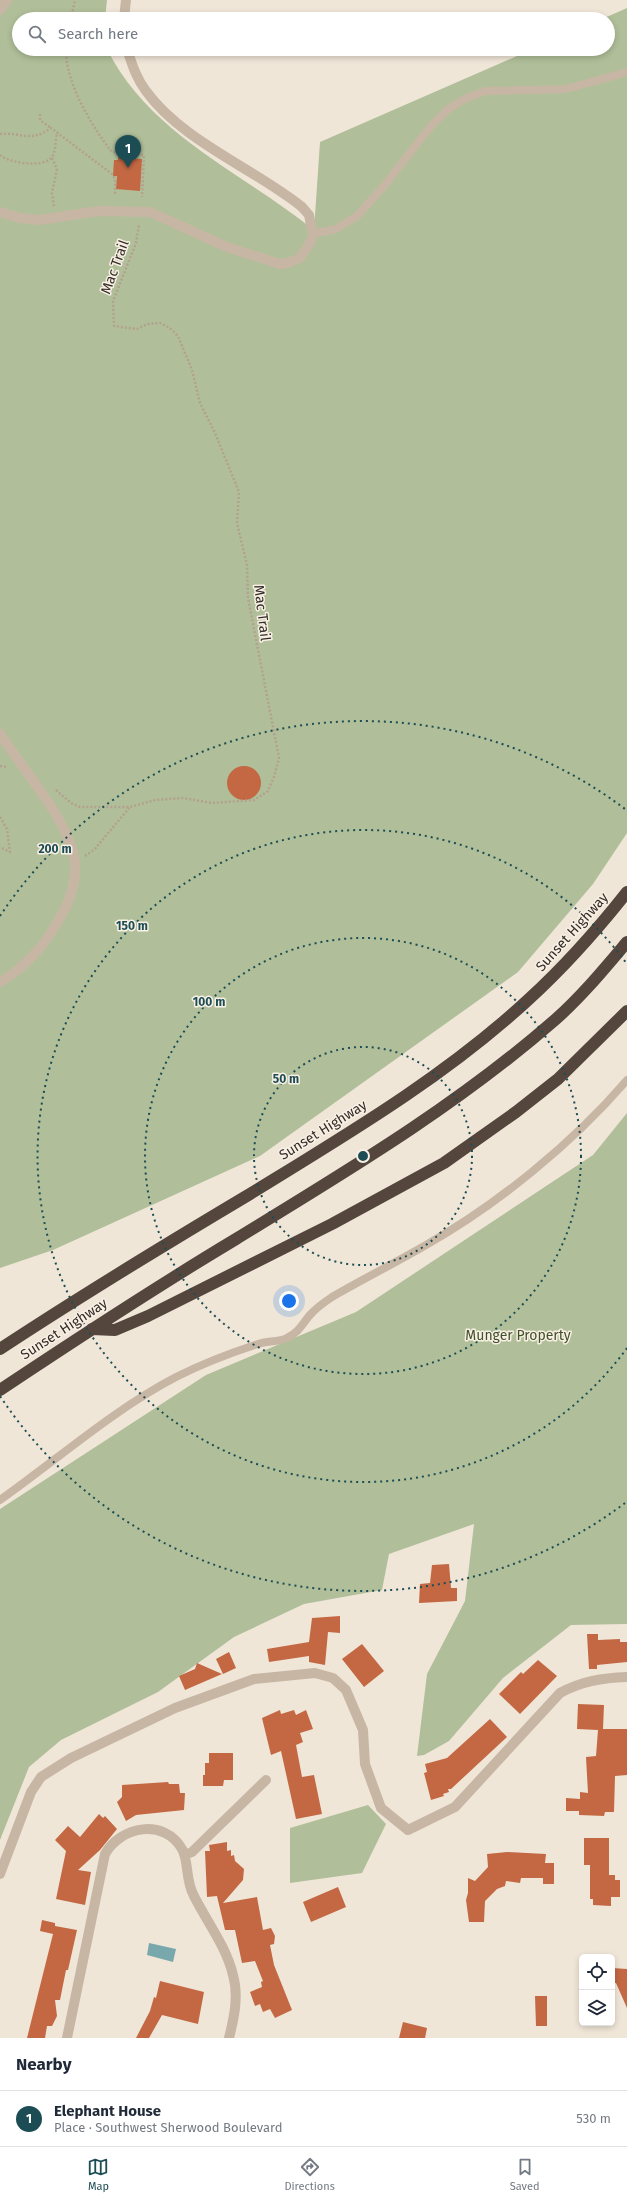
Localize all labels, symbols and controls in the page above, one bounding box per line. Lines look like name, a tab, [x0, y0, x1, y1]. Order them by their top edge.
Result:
search box	[12, 12, 615, 56]
icon: search	[26, 23, 48, 45]
text: Search here	[58, 25, 138, 43]
pin: 1	[115, 135, 141, 168]
street label: Mac Trail	[97, 238, 133, 296]
street label: Mac Trail	[250, 584, 274, 642]
text: 200 m	[38, 842, 72, 856]
street label: Sunset Highway	[532, 889, 612, 975]
text: 150 m	[116, 919, 148, 933]
text: 100 m	[193, 995, 225, 1009]
text: 50 m	[273, 1072, 299, 1086]
street label: Sunset Highway	[276, 1096, 370, 1164]
centre of rings	[356, 1149, 370, 1163]
your location	[279, 1291, 299, 1311]
street label: Sunset Highway	[17, 1295, 111, 1363]
park label: Munger Property	[465, 1327, 571, 1344]
map controls	[579, 1954, 615, 2026]
button: locate	[579, 1954, 615, 1990]
button: layers	[579, 1990, 615, 2026]
text: Nearby	[16, 2054, 71, 2075]
text: Elephant House	[54, 2102, 161, 2120]
text: 1	[26, 2111, 32, 2126]
text: 530 m	[576, 2111, 611, 2126]
text: Place · Southwest Sherwood Boulevard	[54, 2120, 283, 2135]
tab: Map	[87, 2156, 109, 2193]
tab: Directions	[284, 2156, 335, 2193]
tab: Saved	[510, 2156, 540, 2193]

